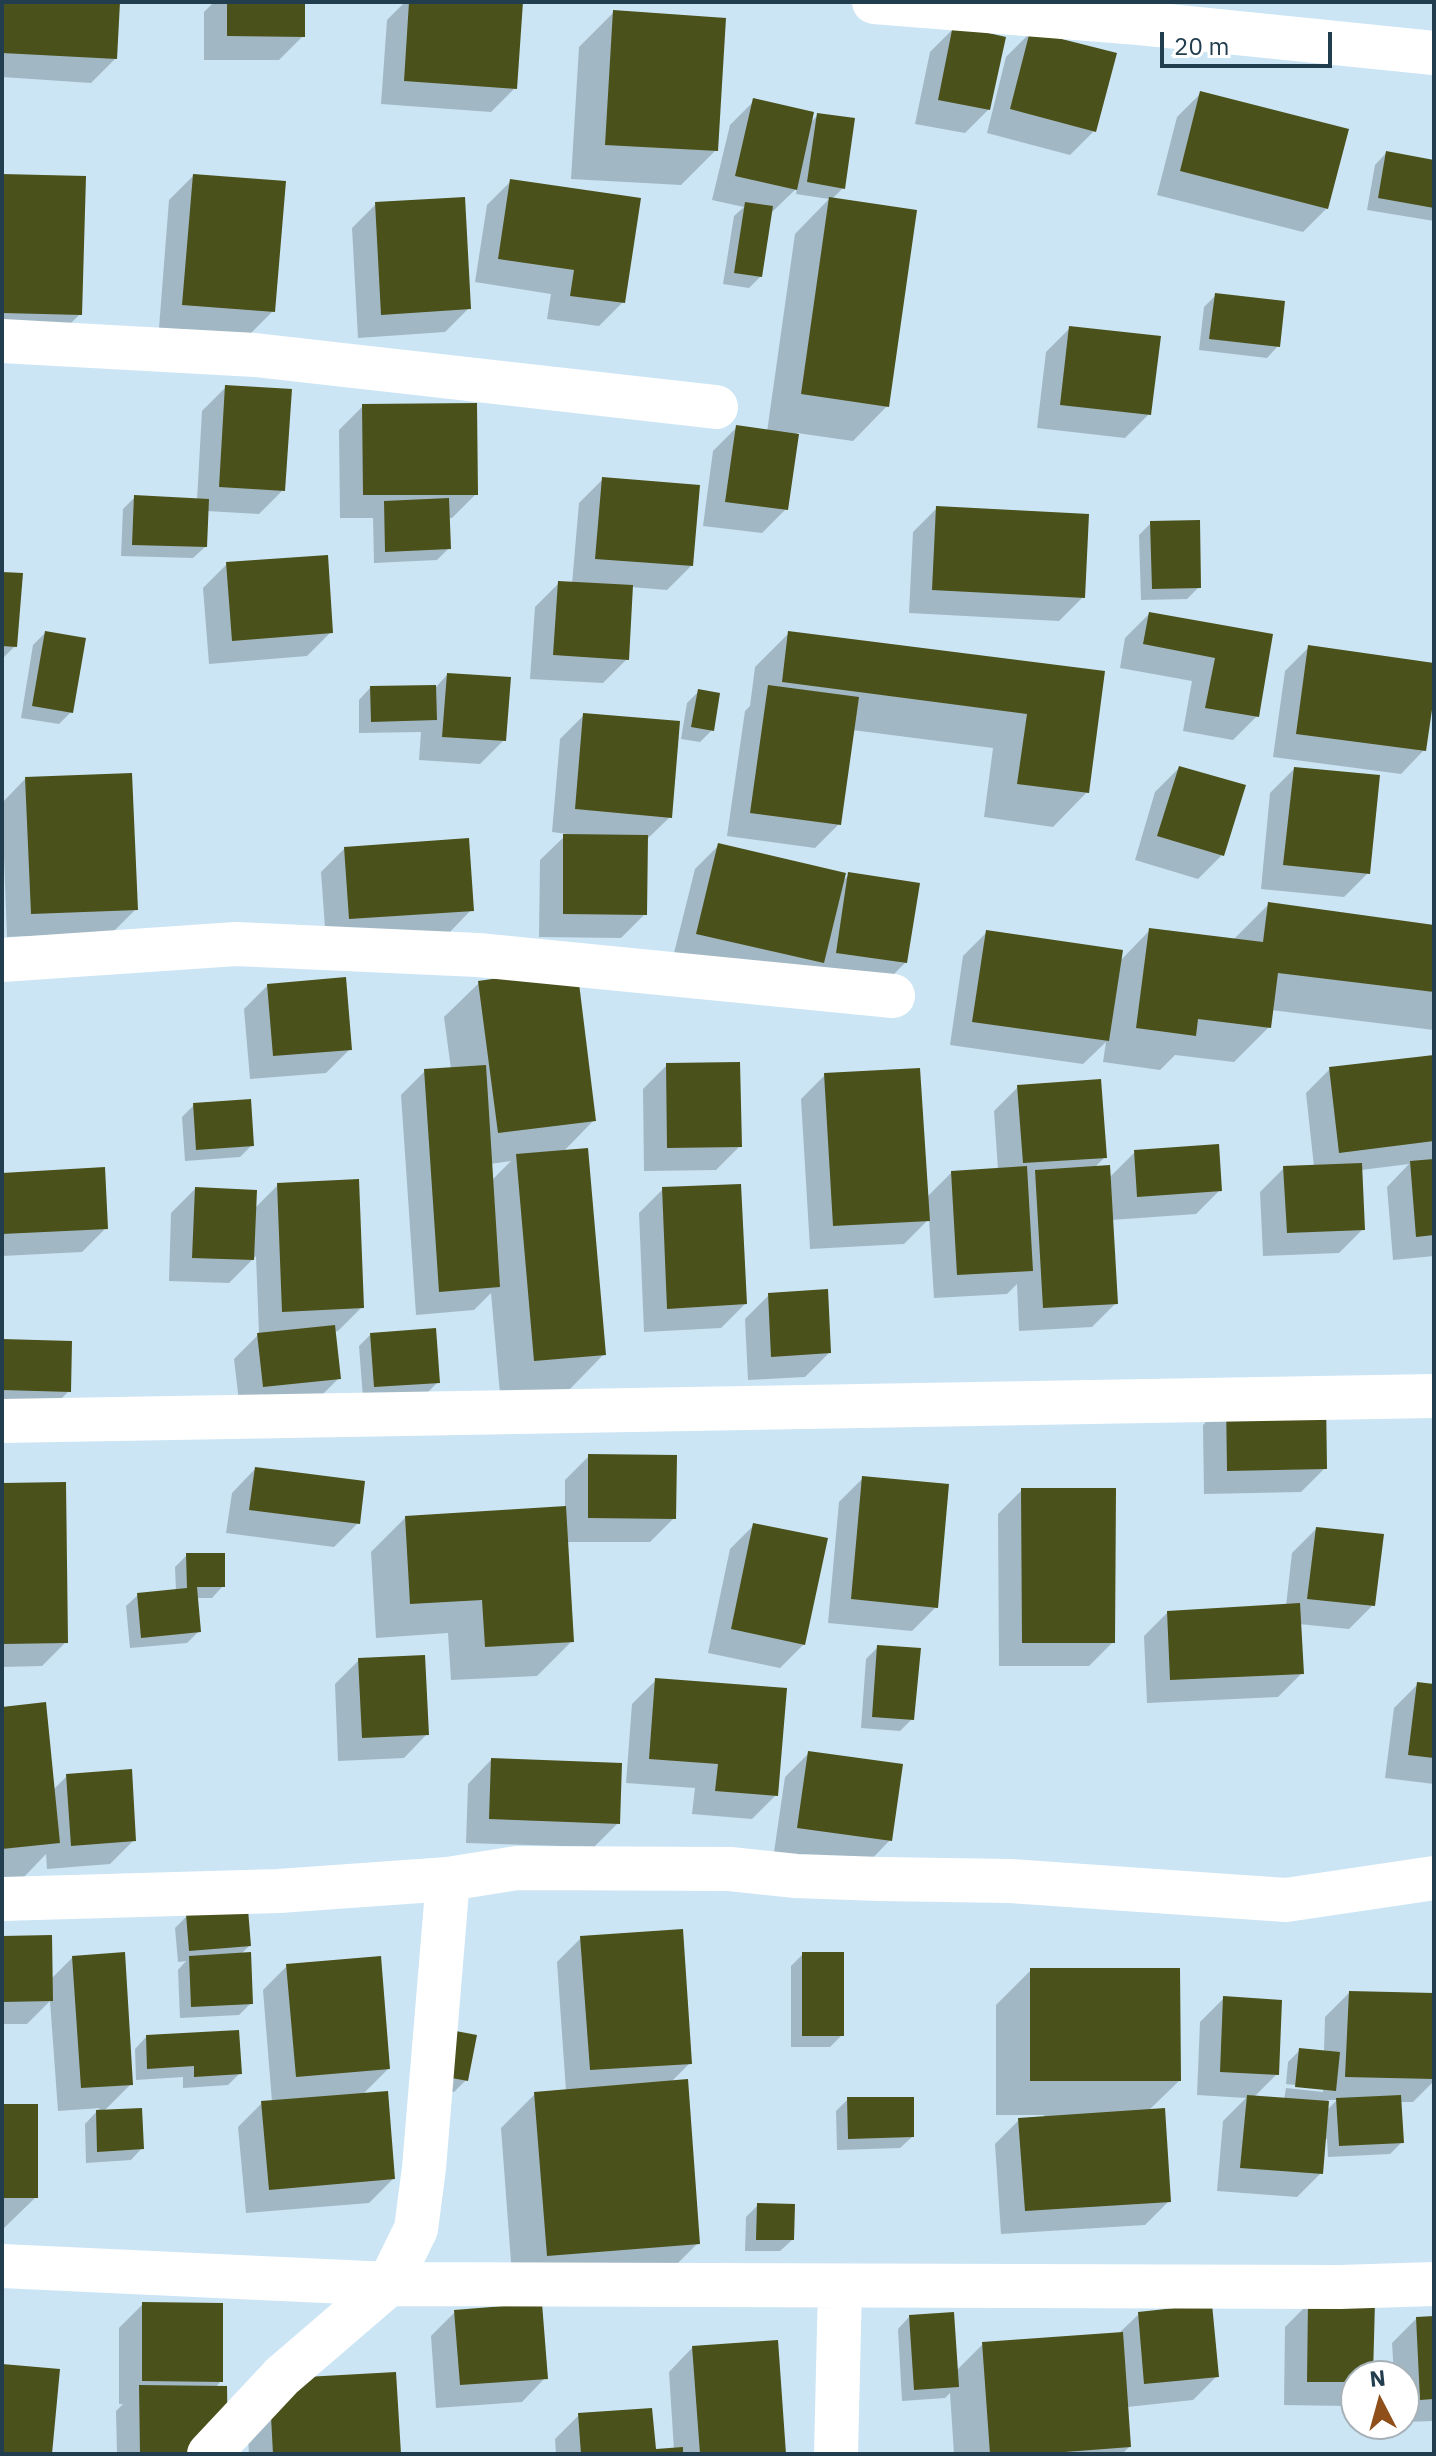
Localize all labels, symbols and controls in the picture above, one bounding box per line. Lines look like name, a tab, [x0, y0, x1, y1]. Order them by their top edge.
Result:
scale bar	[1164, 16, 1336, 66]
text: 20 m	[1174, 30, 1229, 62]
north arrow	[1340, 2360, 1420, 2440]
text: N	[1368, 2362, 1387, 2393]

